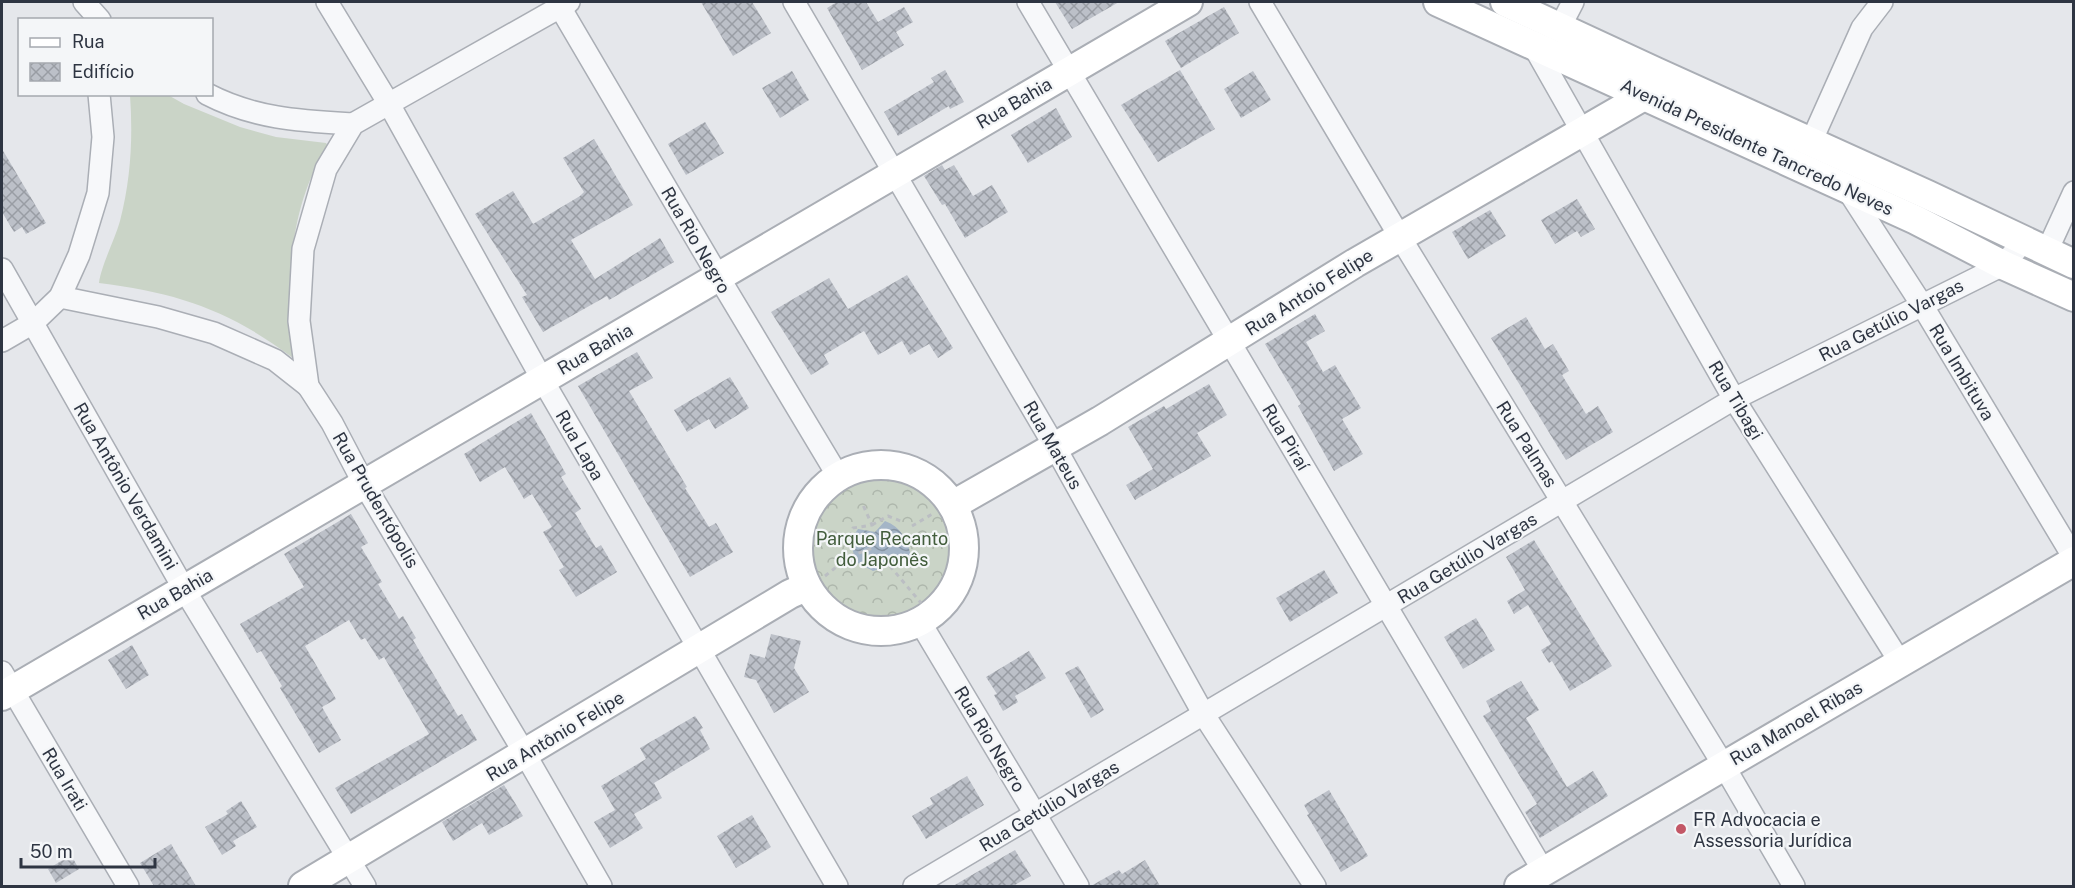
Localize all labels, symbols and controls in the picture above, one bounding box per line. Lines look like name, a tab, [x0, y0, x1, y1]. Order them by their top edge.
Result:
legend	[18, 18, 213, 96]
text: Rua	[72, 31, 104, 52]
text: Edifício	[72, 61, 134, 82]
street label: Rua Bahia	[973, 73, 1055, 133]
street label: Avenida Presidente Tancredo Neves	[1617, 74, 1897, 220]
street label: Rua Rio Negro	[657, 183, 735, 297]
street label: Rua Antoio Felipe	[1241, 244, 1377, 340]
street label: Rua Getúlio Vargas	[1815, 275, 1967, 365]
street label: Rua Bahia	[554, 319, 636, 379]
street label: Rua Imbituva	[1925, 320, 1999, 424]
street label: Rua Tibagi	[1704, 357, 1768, 443]
street label: Rua Mateus	[1019, 397, 1087, 493]
street label: Rua Palmas	[1492, 397, 1562, 491]
street label: Rua Antônio Verdamini	[70, 399, 182, 573]
street label: Rua Piraí	[1258, 400, 1314, 475]
street label: Rua Lapa	[552, 406, 608, 484]
street label: Rua Prudentópolis	[329, 428, 423, 572]
street label: Rua Getúlio Vargas	[1393, 508, 1541, 608]
park label: Parque Recanto do Japonês	[816, 528, 948, 570]
street label: Rua Bahia	[134, 564, 216, 624]
street label: Rua Manoel Ribas	[1726, 677, 1866, 769]
street label: Rua Rio Negro	[950, 682, 1030, 796]
street label: Rua Antônio Felipe	[482, 686, 628, 786]
street label: Rua Irati	[38, 744, 92, 814]
street label: Rua Getúlio Vargas	[975, 756, 1123, 856]
place label: FR Advocacia e Assessoria Jurídica	[1693, 809, 1852, 851]
marker: FR Advocacia e Assessoria Jurídica	[1674, 822, 1688, 836]
scale bar	[21, 831, 154, 869]
text: 50 m	[30, 841, 73, 862]

